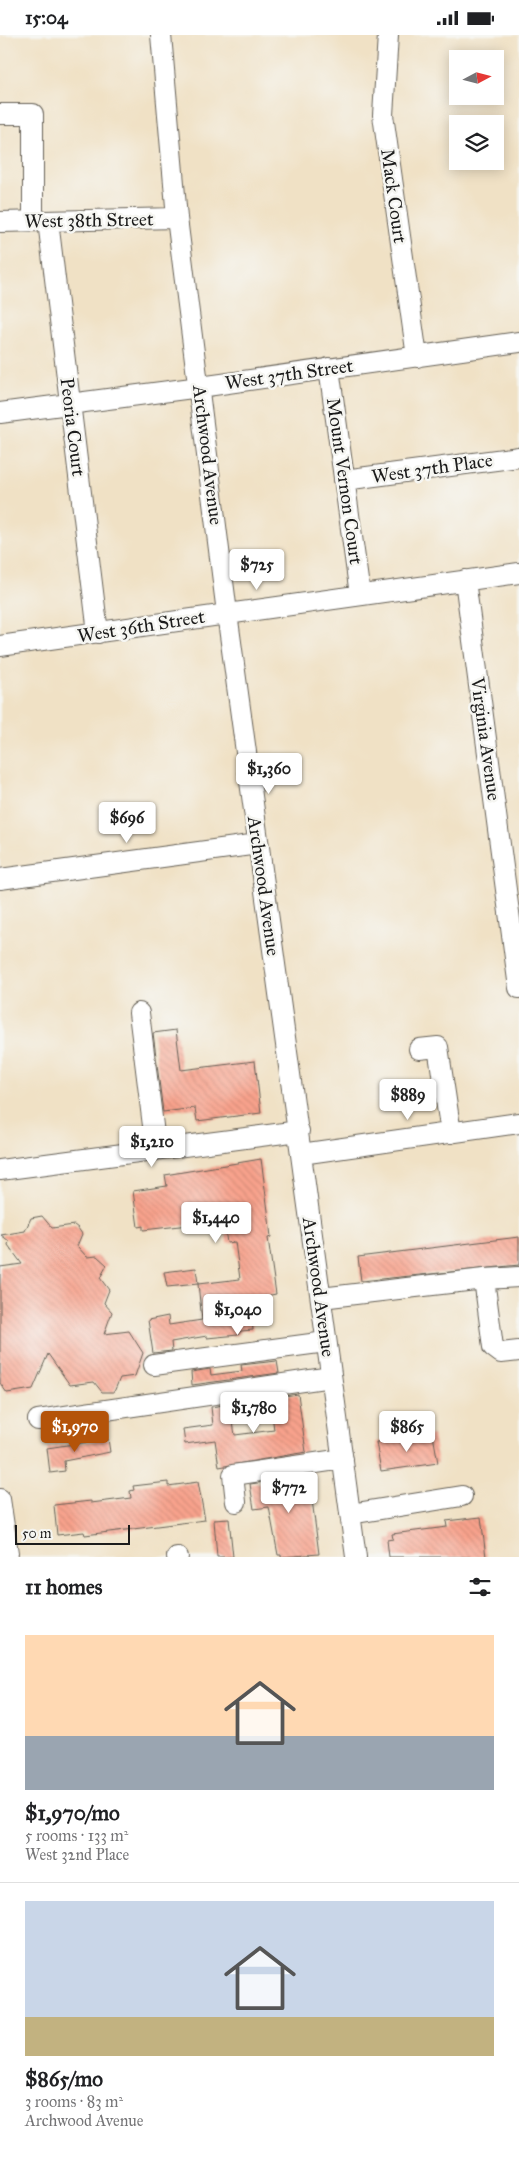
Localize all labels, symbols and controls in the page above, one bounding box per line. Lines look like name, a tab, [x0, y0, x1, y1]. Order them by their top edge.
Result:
text: 15:04	[25, 6, 68, 29]
north arrow	[449, 50, 504, 105]
map controls	[449, 50, 504, 170]
button: layers	[449, 115, 504, 170]
street label: Mack Court	[376, 147, 412, 245]
street label: West 38th Street	[24, 207, 154, 233]
street label: West 37th Street	[223, 354, 355, 394]
street label: Peoria Court	[56, 376, 90, 478]
street label: Archwood Avenue	[188, 383, 228, 526]
street label: Mount Vernon Court	[322, 396, 368, 566]
street label: West 37th Place	[370, 448, 494, 488]
pin: $725	[227, 549, 287, 591]
text: $725	[240, 555, 274, 574]
street label: West 36th Street	[76, 605, 207, 647]
street label: Virginia Avenue	[465, 675, 506, 802]
pin: $1,360	[228, 753, 310, 795]
text: $1,360	[247, 759, 291, 778]
pin: $696	[97, 801, 157, 844]
text: $696	[110, 808, 144, 827]
street label: Archwood Avenue	[243, 814, 285, 957]
pin: $889	[378, 1079, 438, 1121]
text: $889	[390, 1085, 426, 1104]
pin: $1,210	[111, 1125, 193, 1168]
text: $1,210	[130, 1132, 174, 1151]
pin: $1,440	[175, 1201, 257, 1244]
text: $1,440	[192, 1208, 240, 1227]
street label: Archwood Avenue	[298, 1215, 340, 1358]
pin: $1,040	[197, 1293, 279, 1336]
text: $1,040	[214, 1300, 262, 1319]
pin: $1,780	[213, 1391, 295, 1434]
text: $1,780	[231, 1398, 277, 1417]
pin: $1,970	[34, 1411, 116, 1453]
pin: $865	[377, 1411, 437, 1453]
text: $1,970	[52, 1417, 98, 1436]
text: $865	[390, 1417, 424, 1436]
pin: $772	[259, 1471, 319, 1514]
text: $772	[272, 1478, 306, 1497]
scale bar	[15, 1522, 130, 1545]
text: 50 m	[22, 1525, 51, 1542]
icon: filters	[466, 1573, 494, 1601]
text: 11 homes	[25, 1574, 102, 1600]
icon: home	[215, 1668, 305, 1758]
text: $1,970/mo	[25, 1800, 120, 1826]
text: 5 rooms · 133 m²	[25, 1826, 128, 1845]
text: West 32nd Place	[25, 1845, 129, 1864]
icon: home	[215, 1933, 305, 2023]
text: $865/mo	[25, 2066, 103, 2092]
text: 3 rooms · 83 m²	[25, 2092, 123, 2111]
text: Archwood Avenue	[25, 2111, 143, 2130]

